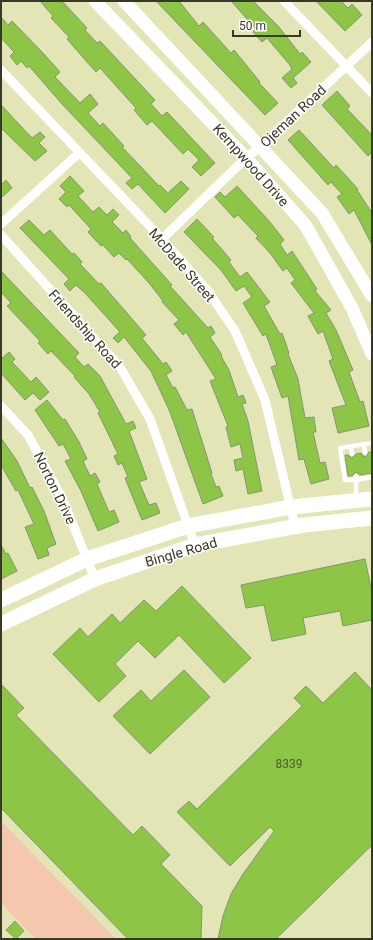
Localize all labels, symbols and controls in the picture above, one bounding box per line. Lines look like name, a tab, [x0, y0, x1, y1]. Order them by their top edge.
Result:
scale bar	[233, 12, 300, 38]
text: 50 m	[239, 19, 266, 33]
street label: Ojeman Road	[257, 82, 329, 150]
street label: Kempwood Drive	[210, 120, 292, 210]
street label: McDade Street	[146, 225, 219, 305]
street label: Friendship Road	[45, 286, 125, 372]
street label: Norton Drive	[31, 449, 79, 527]
street label: Bingle Road	[143, 534, 219, 570]
house number: 8339	[276, 757, 302, 771]

